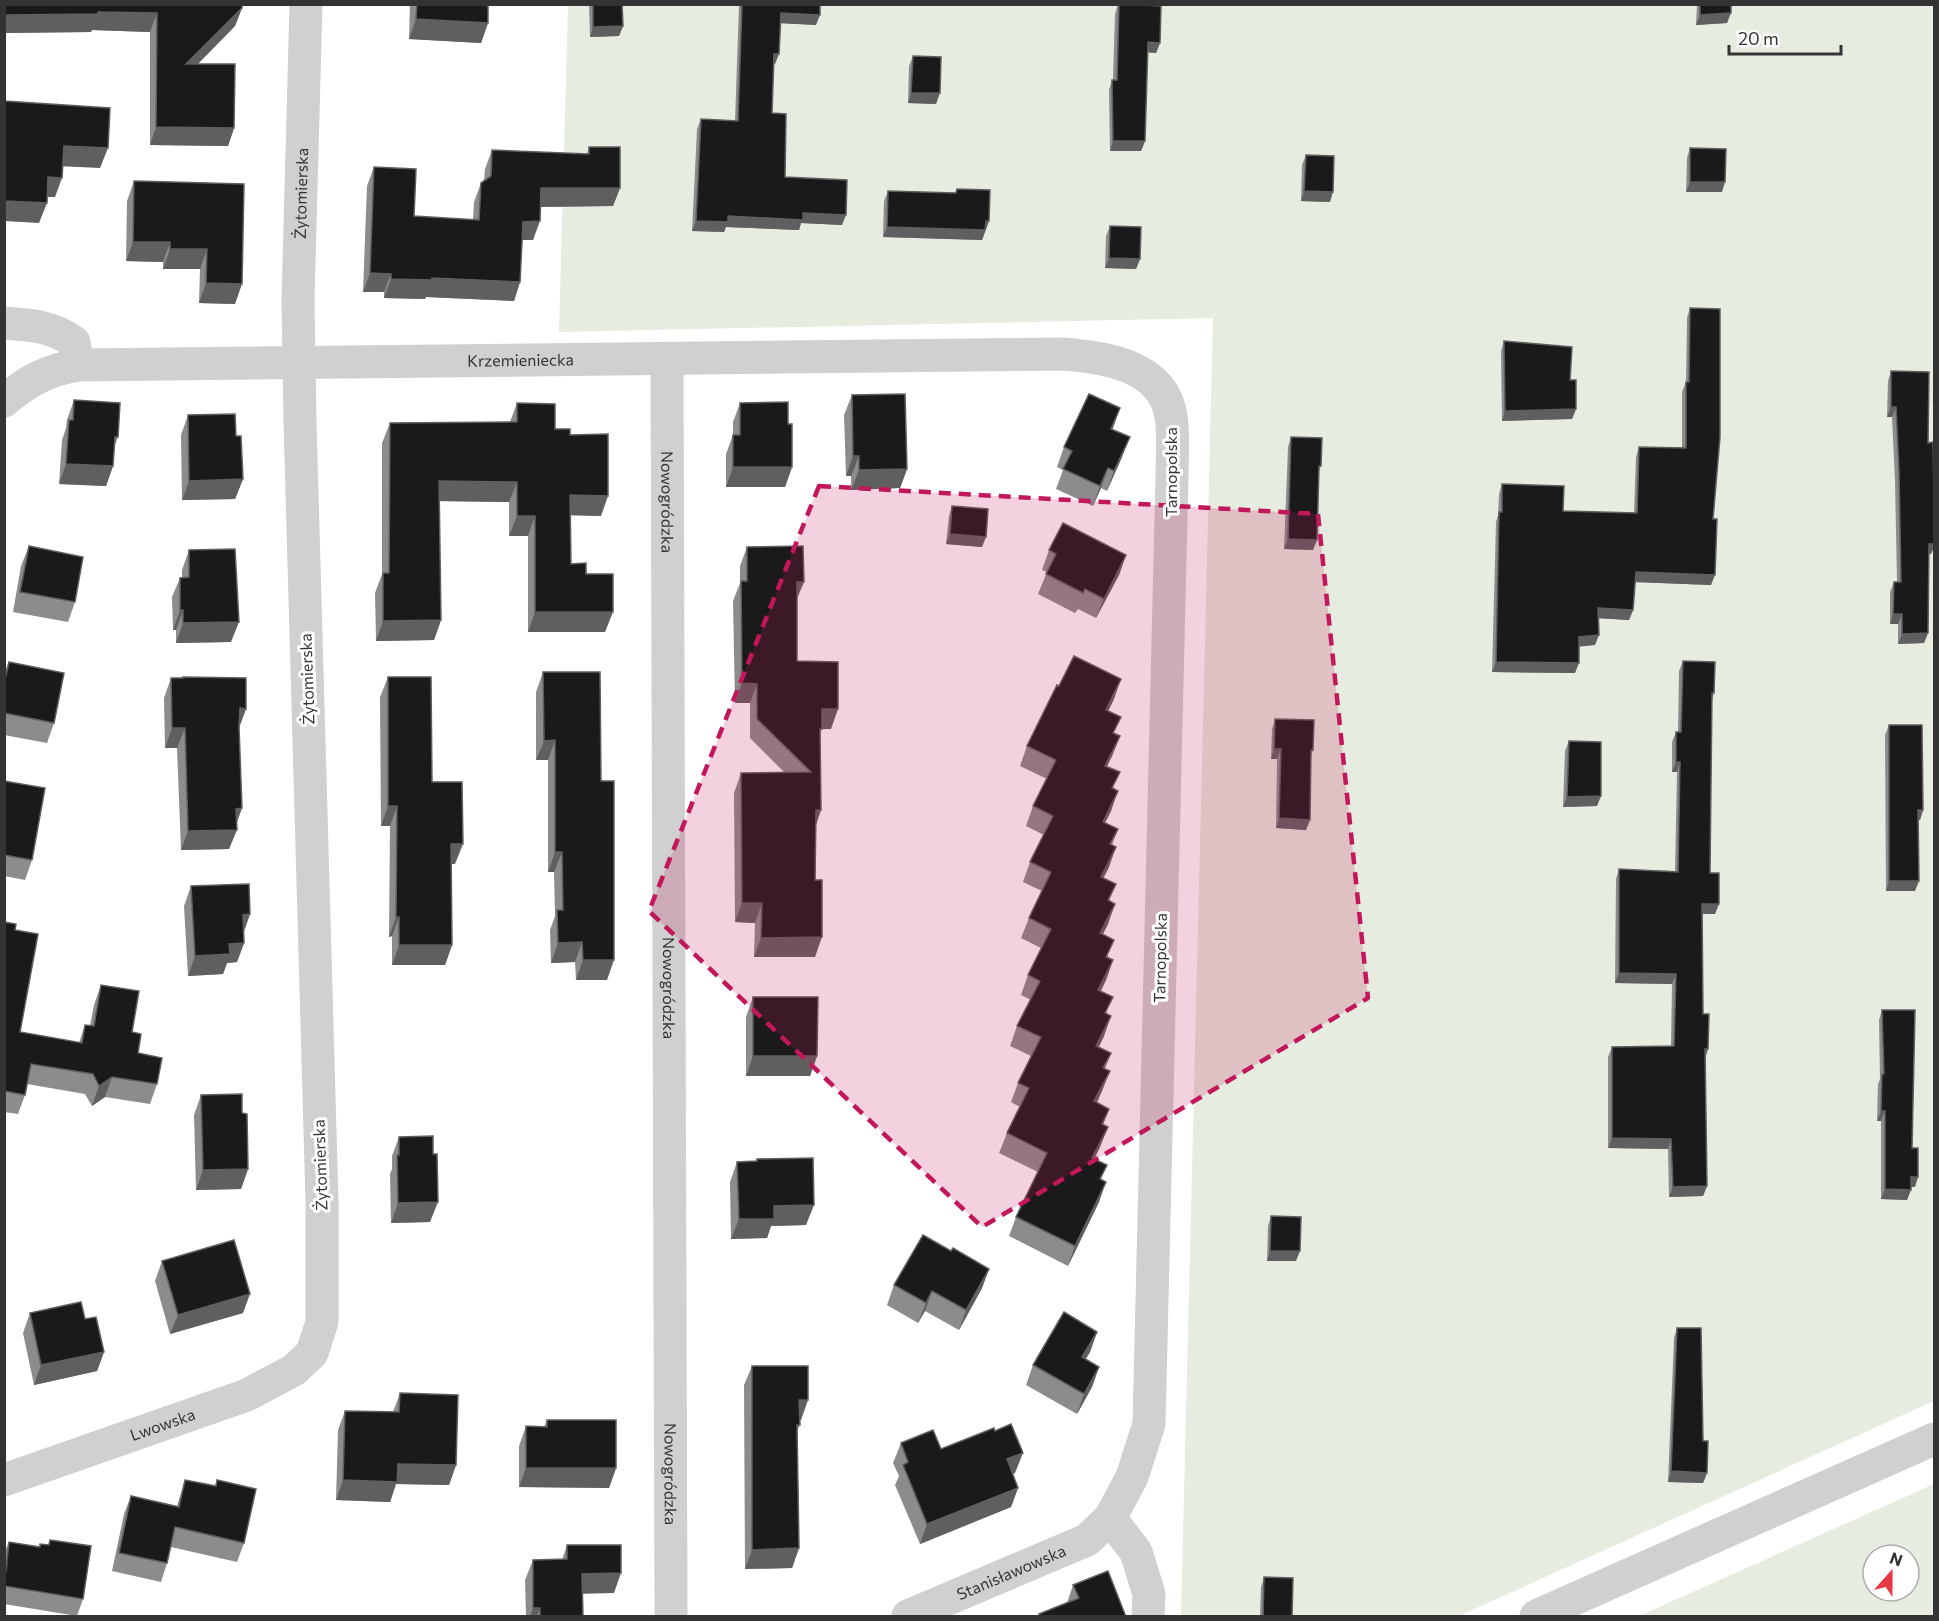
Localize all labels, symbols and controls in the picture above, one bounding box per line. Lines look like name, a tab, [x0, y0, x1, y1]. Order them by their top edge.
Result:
scale bar	[1729, 18, 1842, 56]
text: 20 m	[1738, 27, 1779, 49]
street label: Żytomierska	[290, 147, 311, 239]
street label: Krzemieniecka	[467, 349, 574, 370]
street label: Tarnopolska	[1161, 427, 1180, 517]
street label: Nowogródzka	[658, 451, 678, 553]
street label: Żytomierska	[295, 633, 318, 725]
street label: Tarnopolska	[1149, 913, 1170, 1003]
street label: Nowogródzka	[660, 937, 679, 1039]
street label: Żytomierska	[308, 1119, 331, 1211]
street label: Lwowska	[127, 1404, 197, 1444]
street label: Nowogródzka	[661, 1423, 681, 1525]
street label: Stanisławowska	[953, 1540, 1068, 1603]
north arrow	[1861, 1543, 1921, 1603]
text: N	[1888, 1548, 1906, 1570]

